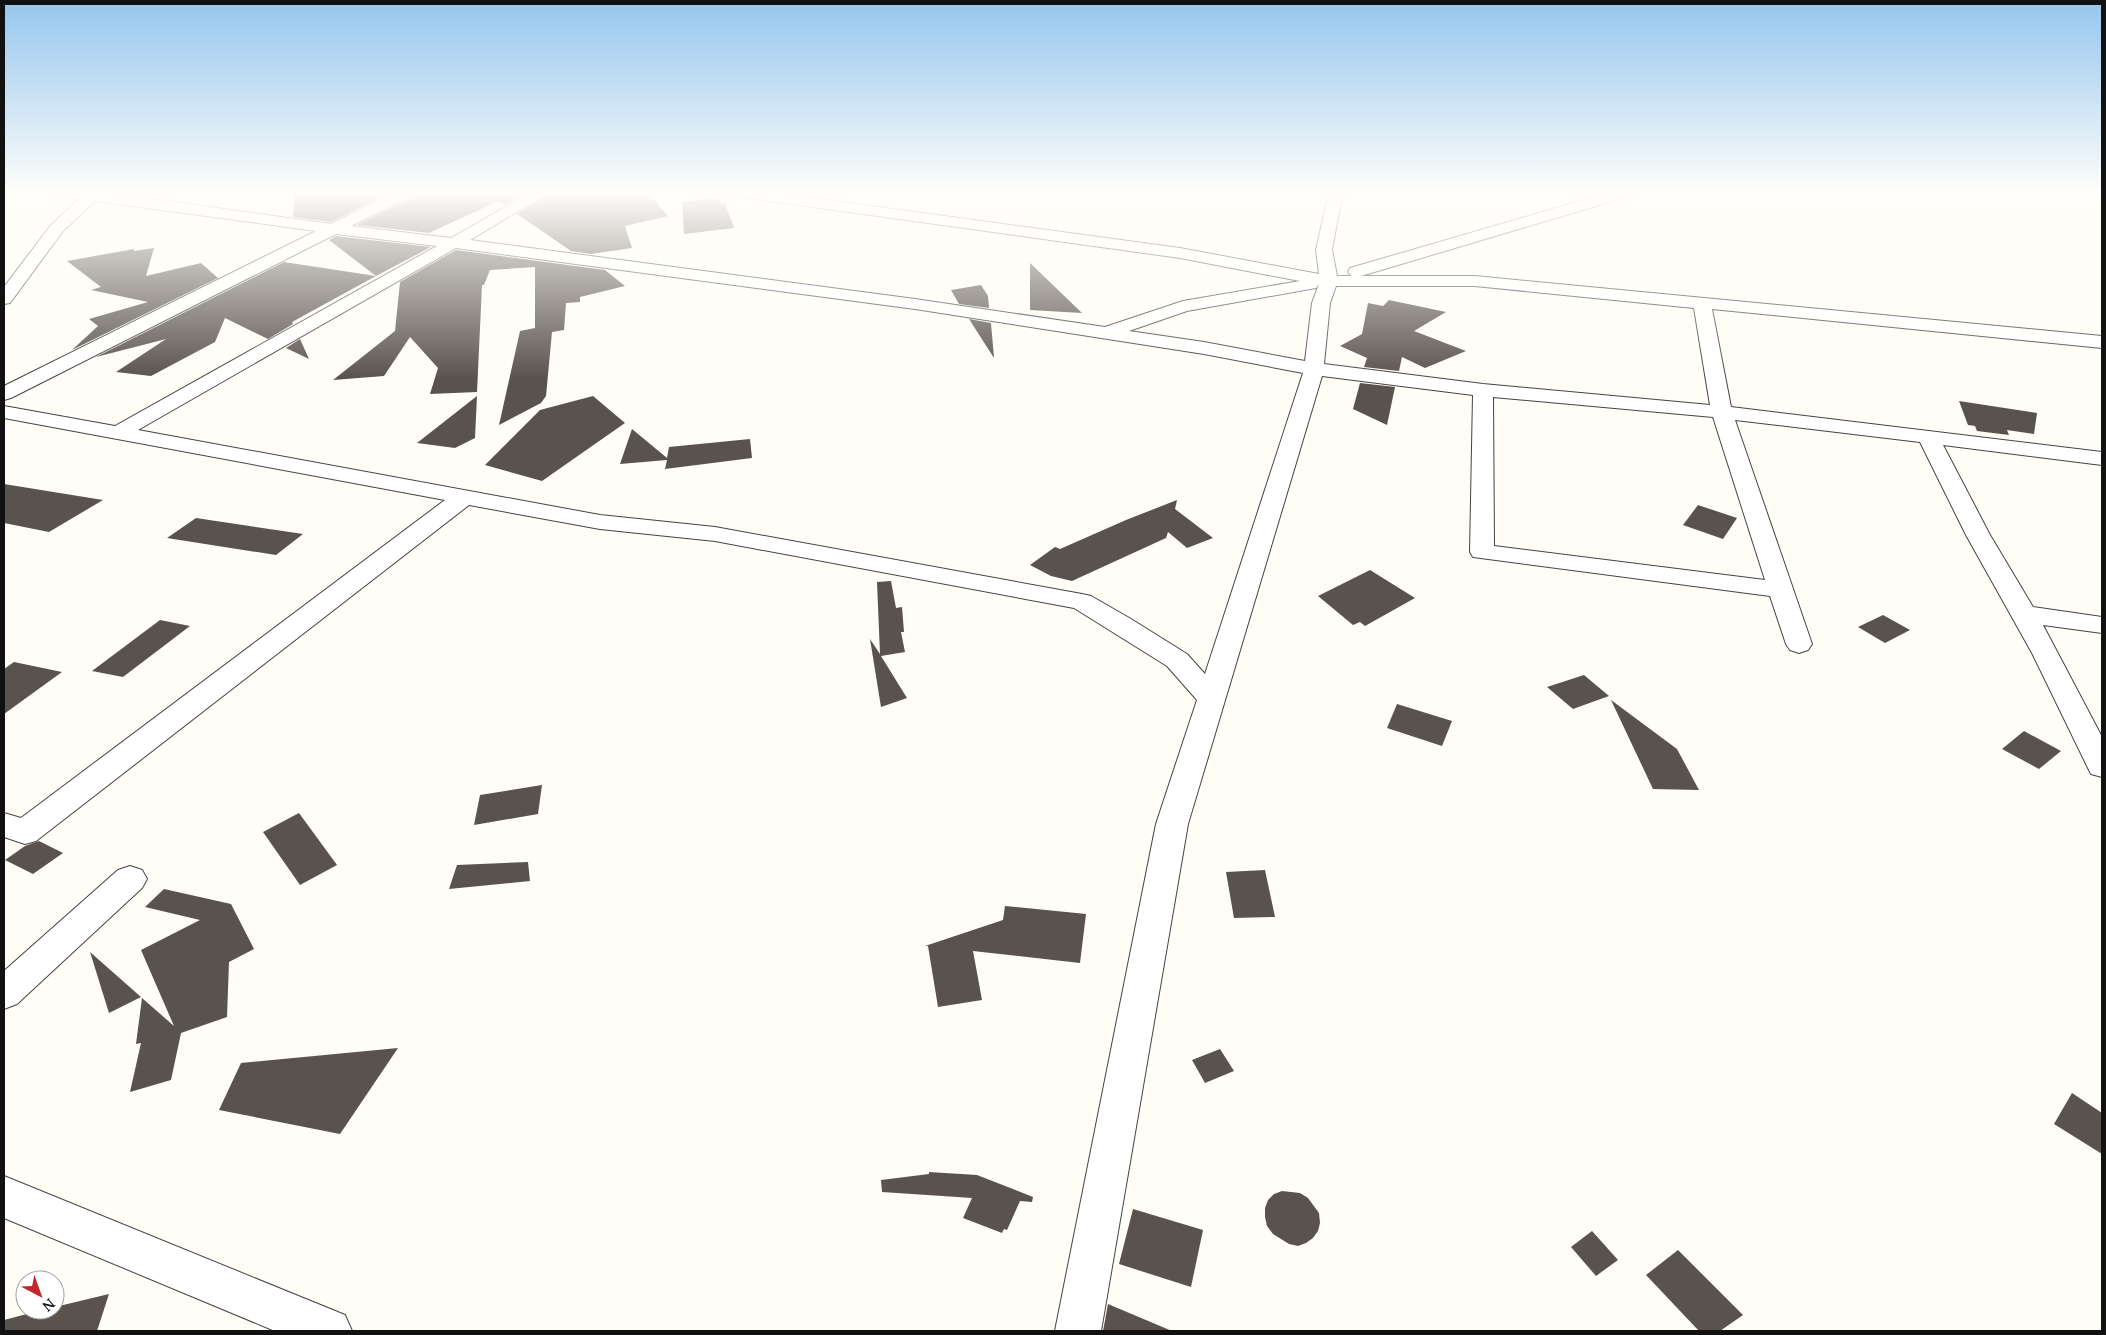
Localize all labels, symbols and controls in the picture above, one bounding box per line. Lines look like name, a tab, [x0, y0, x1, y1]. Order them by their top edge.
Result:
north arrow	[15, 1270, 65, 1320]
text: N	[38, 1294, 59, 1316]

